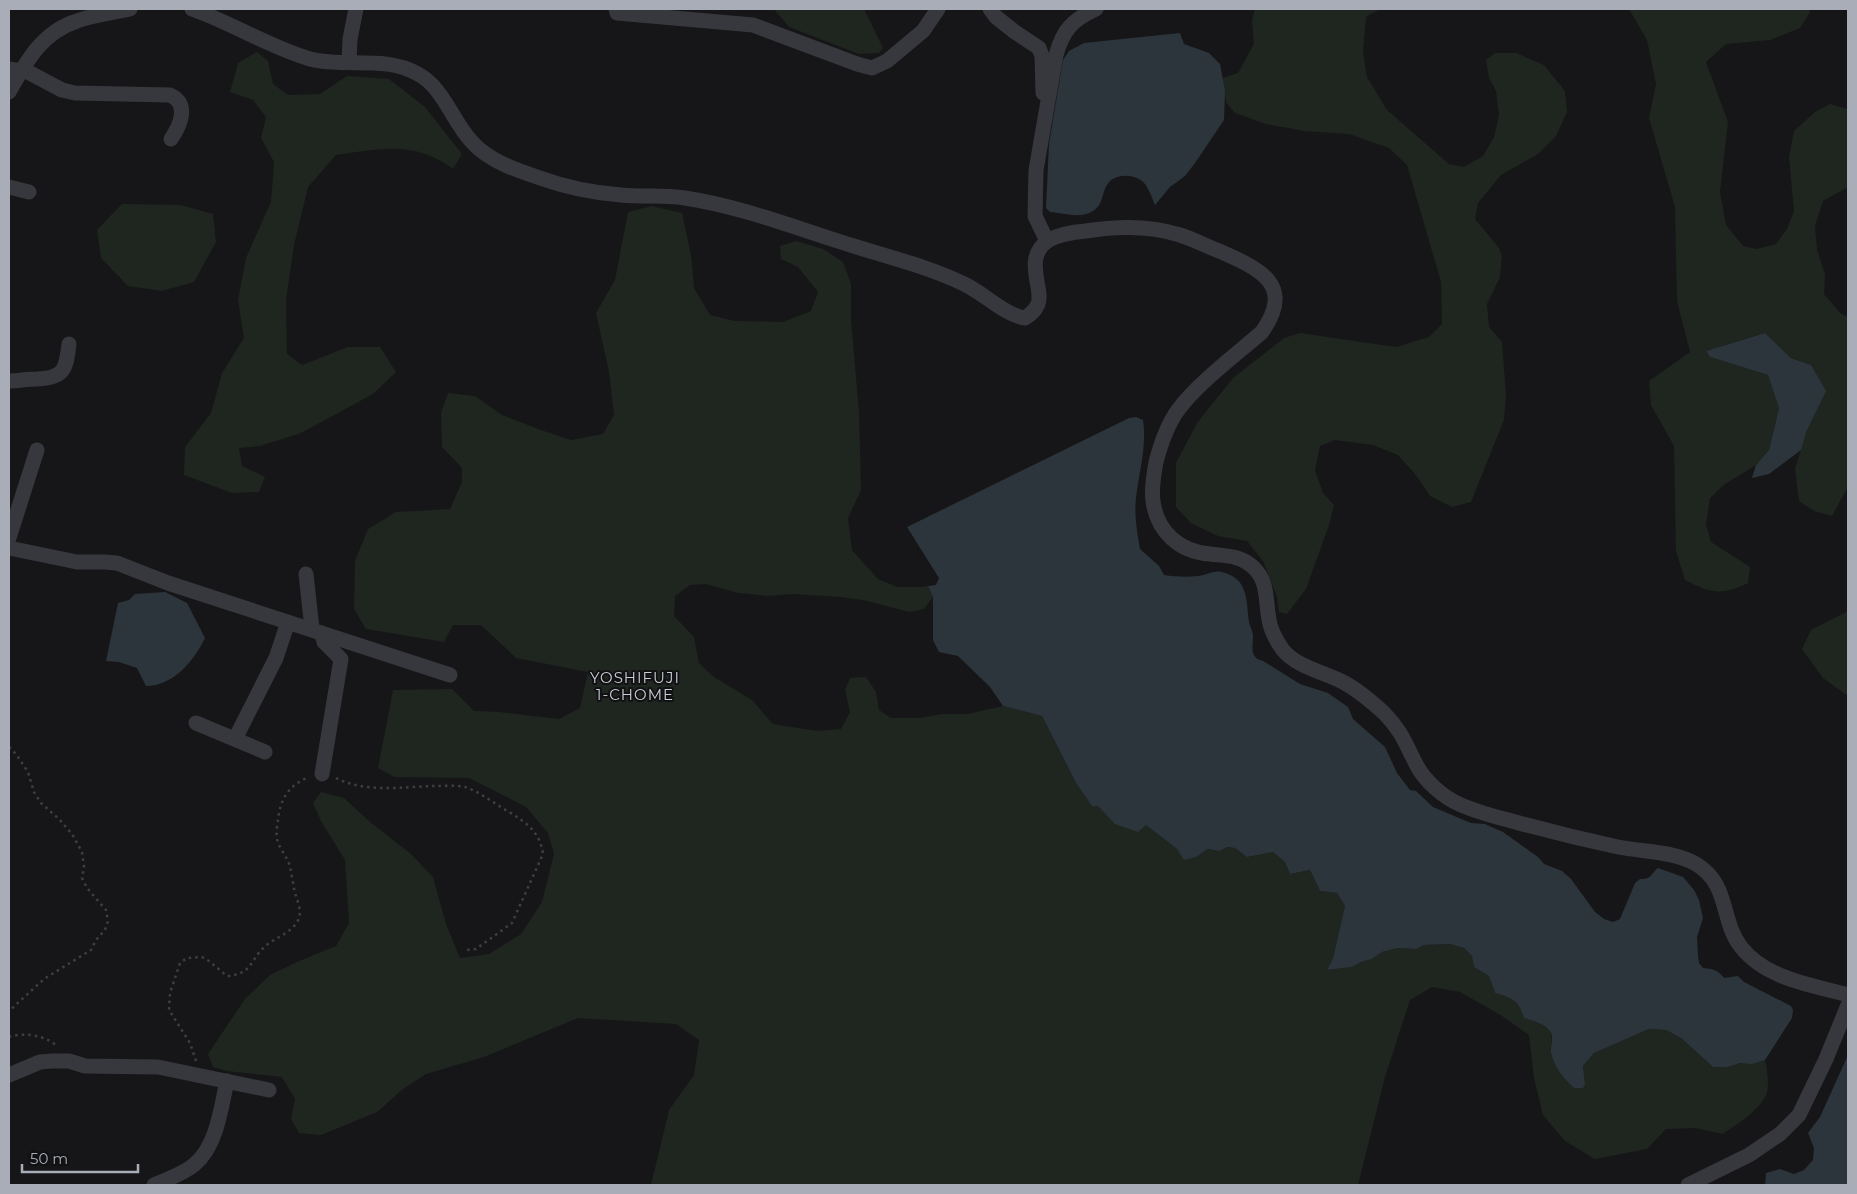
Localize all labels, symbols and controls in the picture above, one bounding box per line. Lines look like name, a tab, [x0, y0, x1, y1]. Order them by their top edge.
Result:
district label: YOSHIFUJI 1-CHOME	[590, 668, 680, 704]
scale bar	[22, 1142, 139, 1174]
text: 50 m	[30, 1149, 68, 1168]

